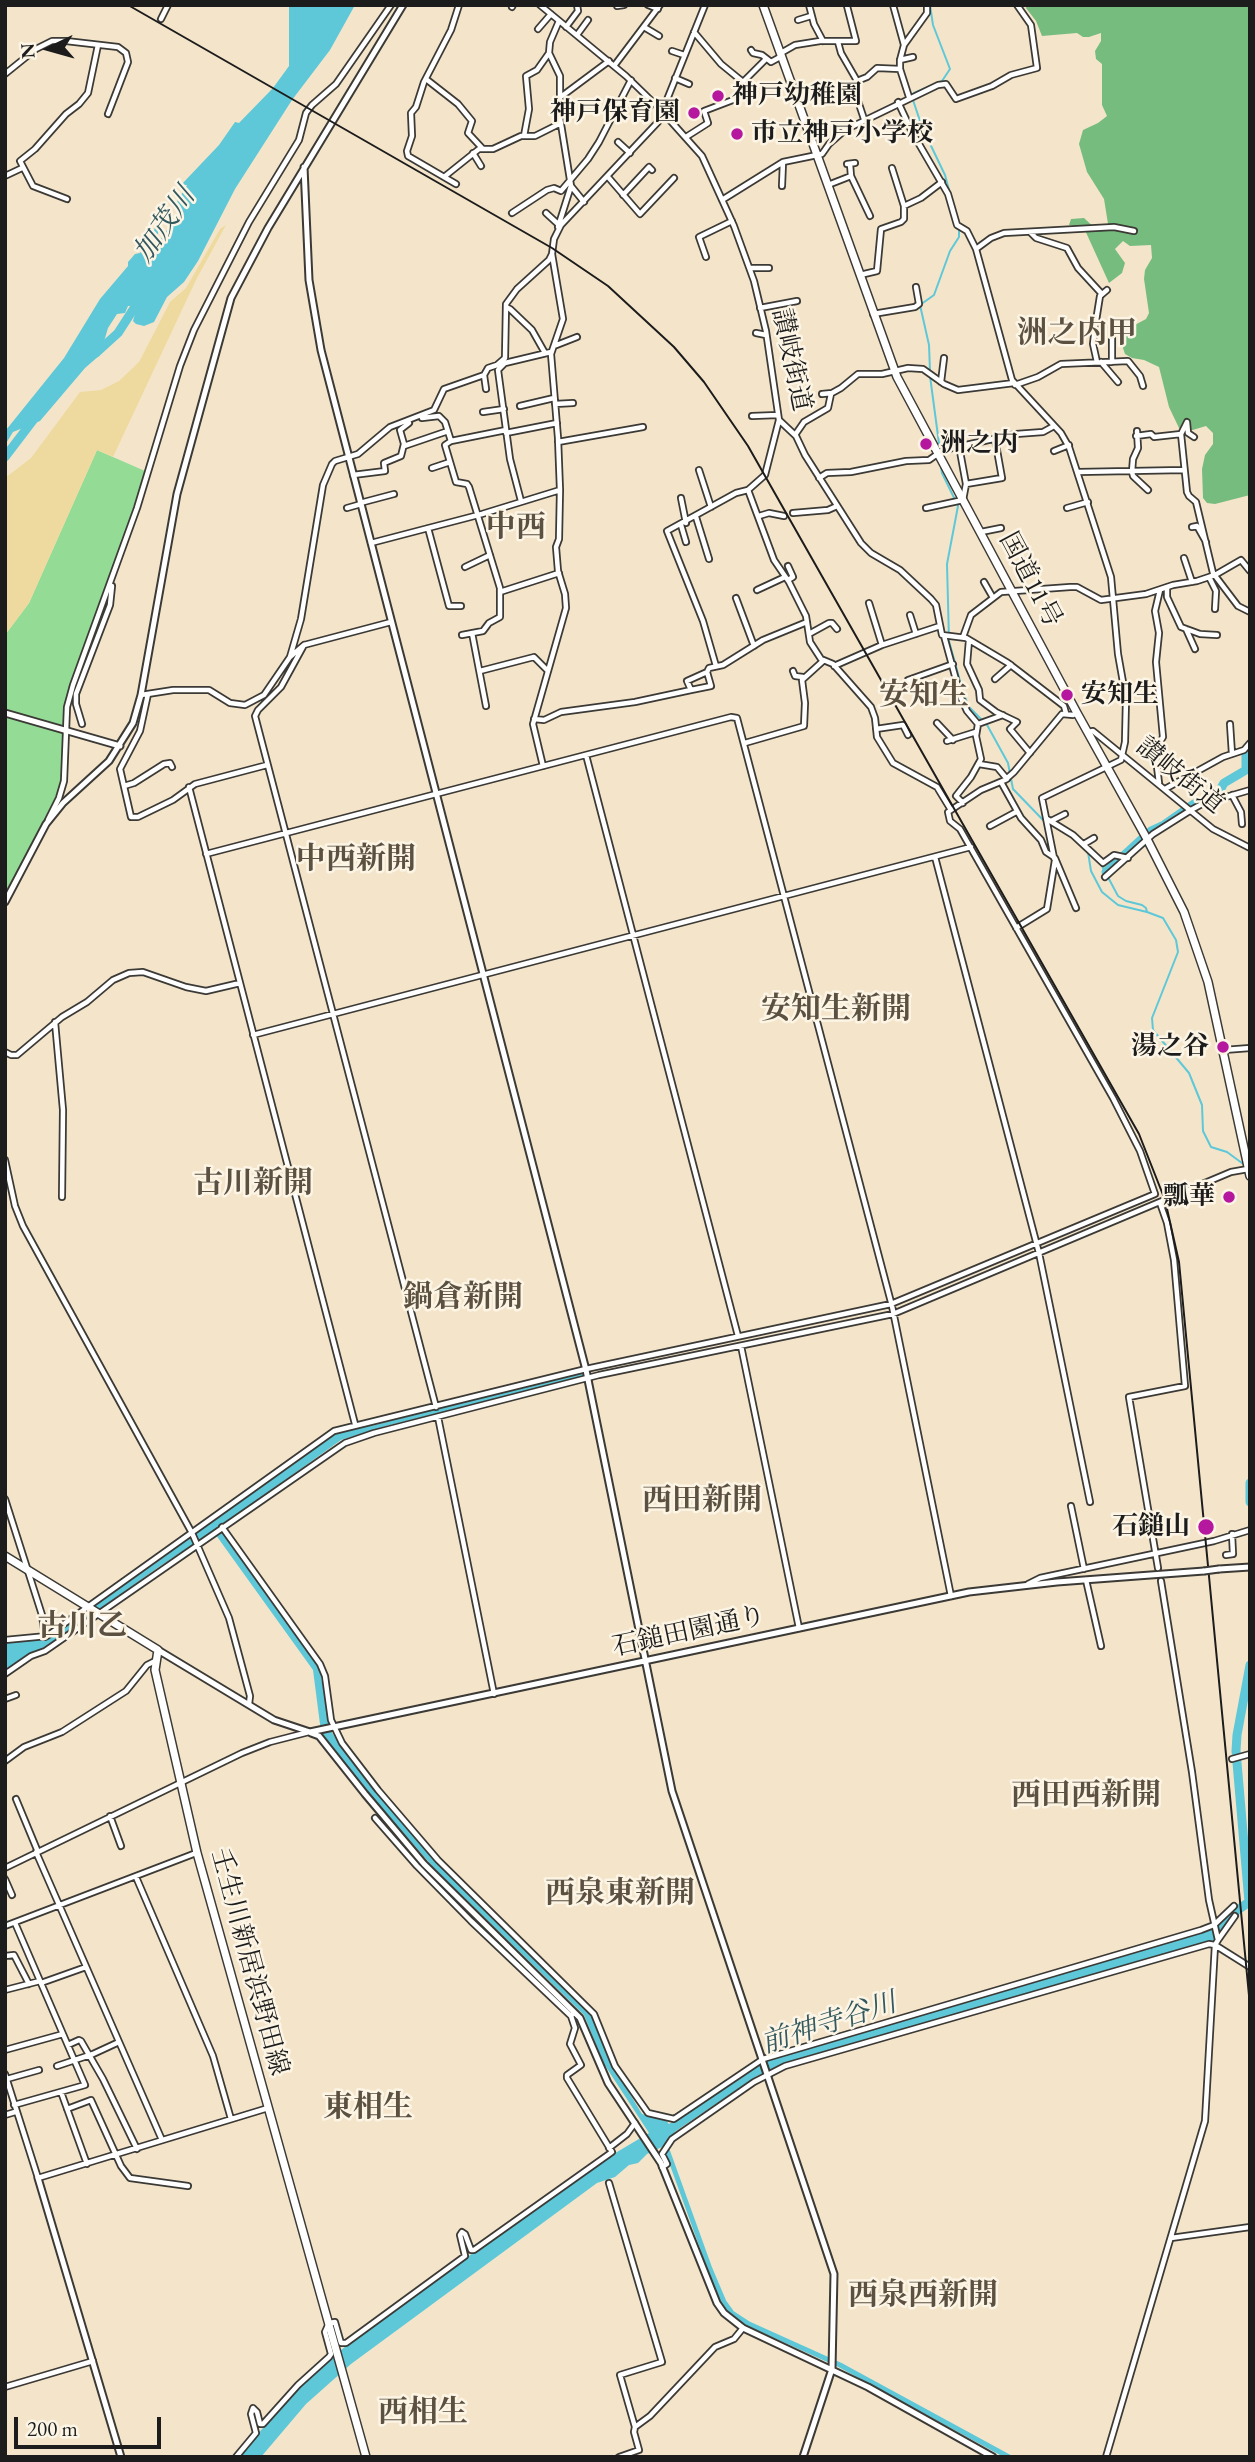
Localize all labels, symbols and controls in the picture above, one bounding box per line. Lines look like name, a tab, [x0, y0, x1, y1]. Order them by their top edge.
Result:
north arrow	[14, 14, 84, 84]
text: N	[14, 42, 41, 60]
place label: 神戸幼稚園	[732, 80, 862, 112]
marker: 神戸幼稚園	[710, 88, 726, 104]
place label: 神戸保育園	[550, 97, 680, 129]
marker: 神戸保育園	[686, 105, 702, 121]
place label: 市立神戸小学校	[751, 118, 933, 150]
marker: 市立神戸小学校	[729, 126, 745, 142]
water label: 加茂川	[127, 181, 203, 269]
street label: 讃岐街道	[765, 306, 817, 414]
district label: 洲之内甲	[1017, 316, 1137, 352]
place label: 洲之内	[940, 428, 1018, 460]
marker: 洲之内	[918, 436, 934, 452]
district label: 中西	[486, 510, 546, 546]
street label: 国道11号	[992, 527, 1068, 633]
district label: 安知生	[879, 678, 969, 714]
place label: 安知生	[1081, 679, 1159, 711]
marker: 安知生	[1059, 687, 1075, 703]
street label: 讃岐街道	[1130, 731, 1230, 821]
district label: 中西新開	[296, 842, 416, 878]
district label: 安知生新開	[761, 992, 911, 1028]
place label: 湯之谷	[1131, 1031, 1209, 1063]
marker: 湯之谷	[1215, 1039, 1231, 1055]
district label: 古川新開	[193, 1166, 313, 1202]
place label: 瓢華	[1163, 1181, 1215, 1213]
marker: 瓢華	[1221, 1189, 1237, 1205]
district label: 鍋倉新開	[403, 1280, 523, 1316]
district label: 西田新開	[642, 1483, 762, 1519]
place label: 石鎚山	[1112, 1511, 1190, 1543]
marker: 石鎚山	[1196, 1517, 1216, 1537]
street label: 石鎚田園通り	[609, 1601, 769, 1663]
district label: 古川乙	[37, 1609, 127, 1645]
district label: 西田西新開	[1011, 1778, 1161, 1814]
street label: 壬生川新居浜野田線	[204, 1845, 294, 2079]
district label: 西泉東新開	[545, 1876, 695, 1912]
water label: 前神寺谷川	[757, 1986, 901, 2062]
district label: 東相生	[323, 2090, 413, 2126]
district label: 西泉西新開	[848, 2278, 998, 2314]
district label: 西相生	[378, 2395, 468, 2431]
scale bar	[18, 2402, 164, 2446]
text: 200 m	[27, 2415, 78, 2442]

